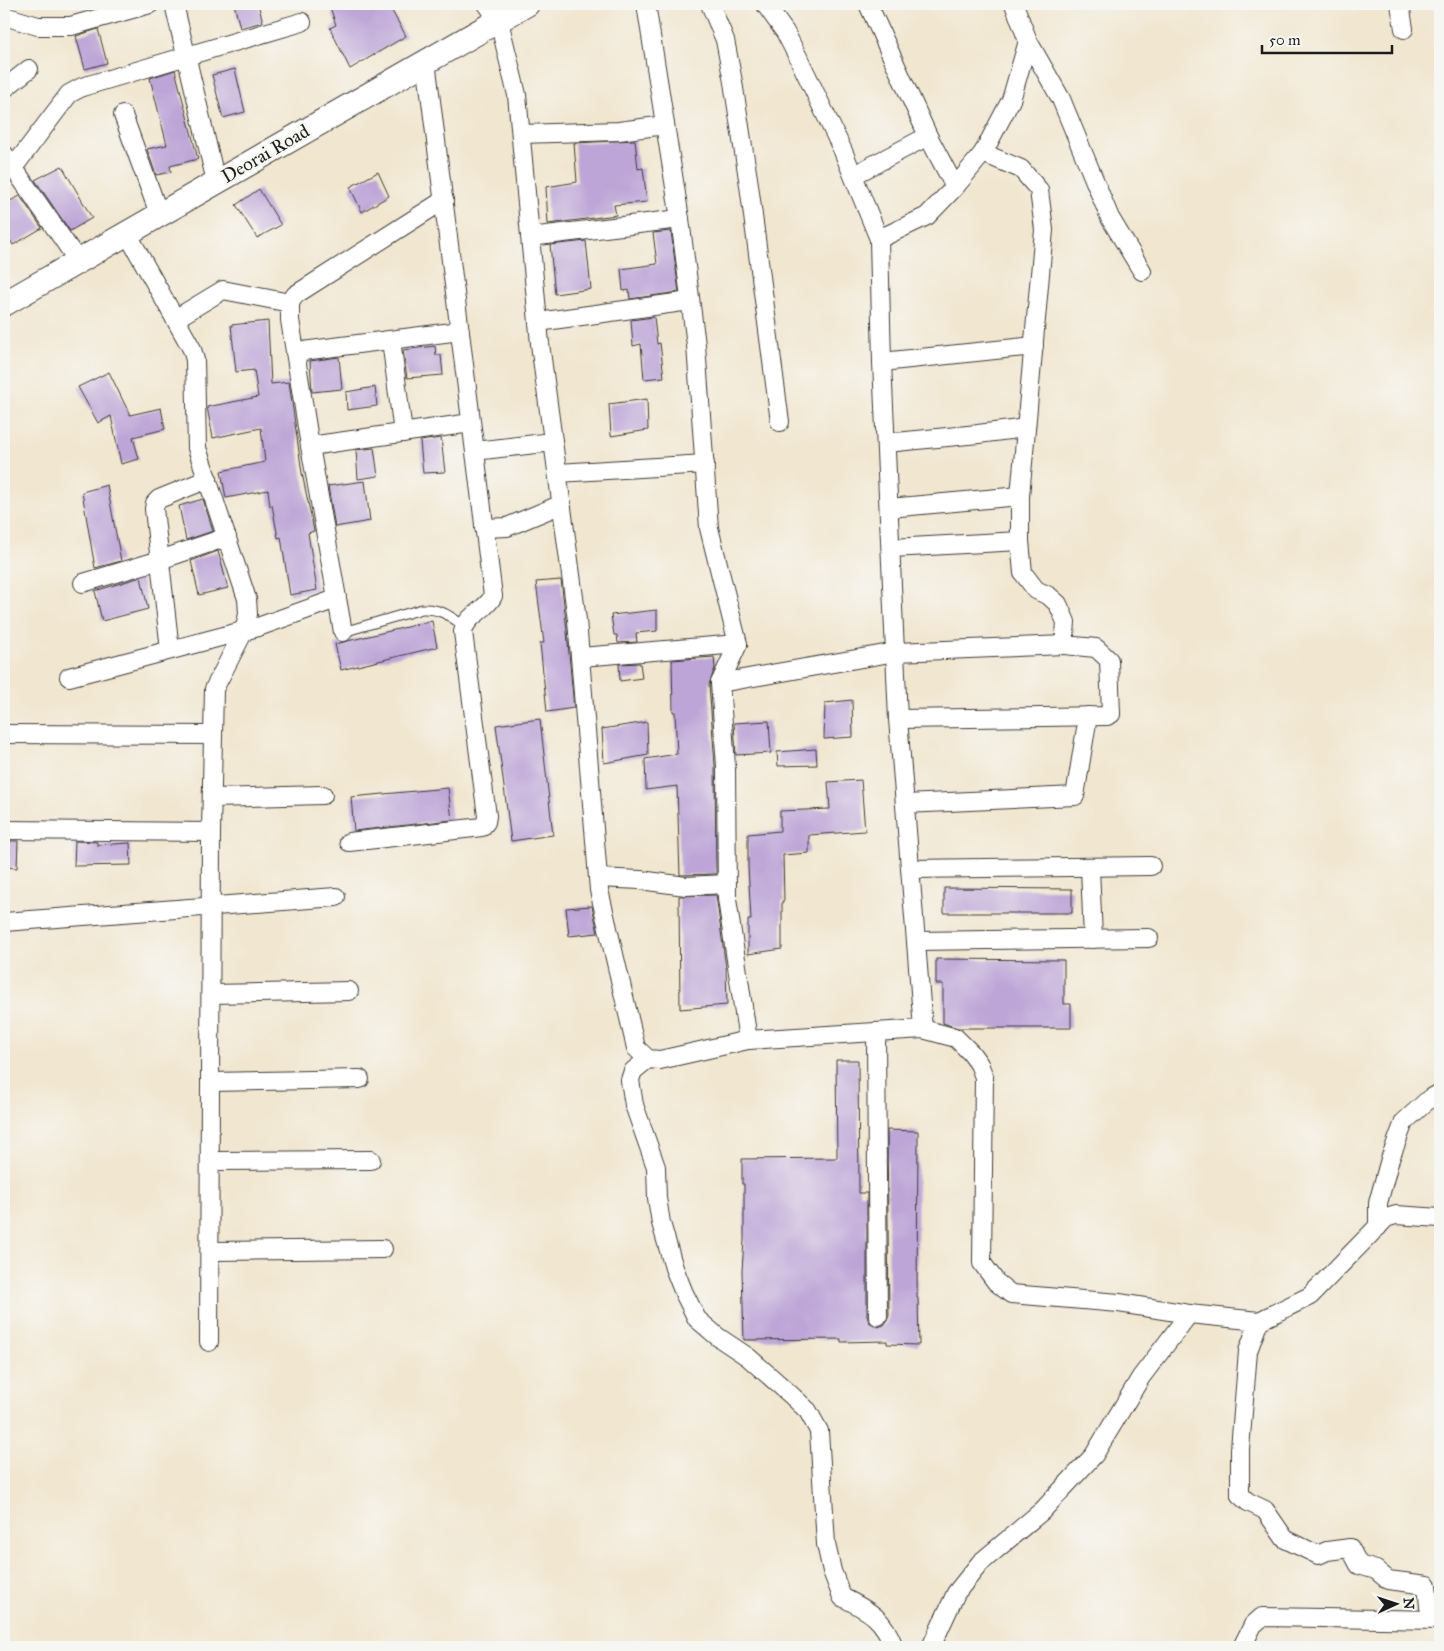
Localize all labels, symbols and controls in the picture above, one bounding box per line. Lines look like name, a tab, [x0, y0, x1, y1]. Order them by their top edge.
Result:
scale bar	[1262, 22, 1392, 54]
text: 50 m	[1269, 31, 1301, 49]
street label: Deorai Road	[217, 119, 314, 188]
north arrow	[1372, 1578, 1422, 1628]
text: N	[1400, 1597, 1417, 1610]

